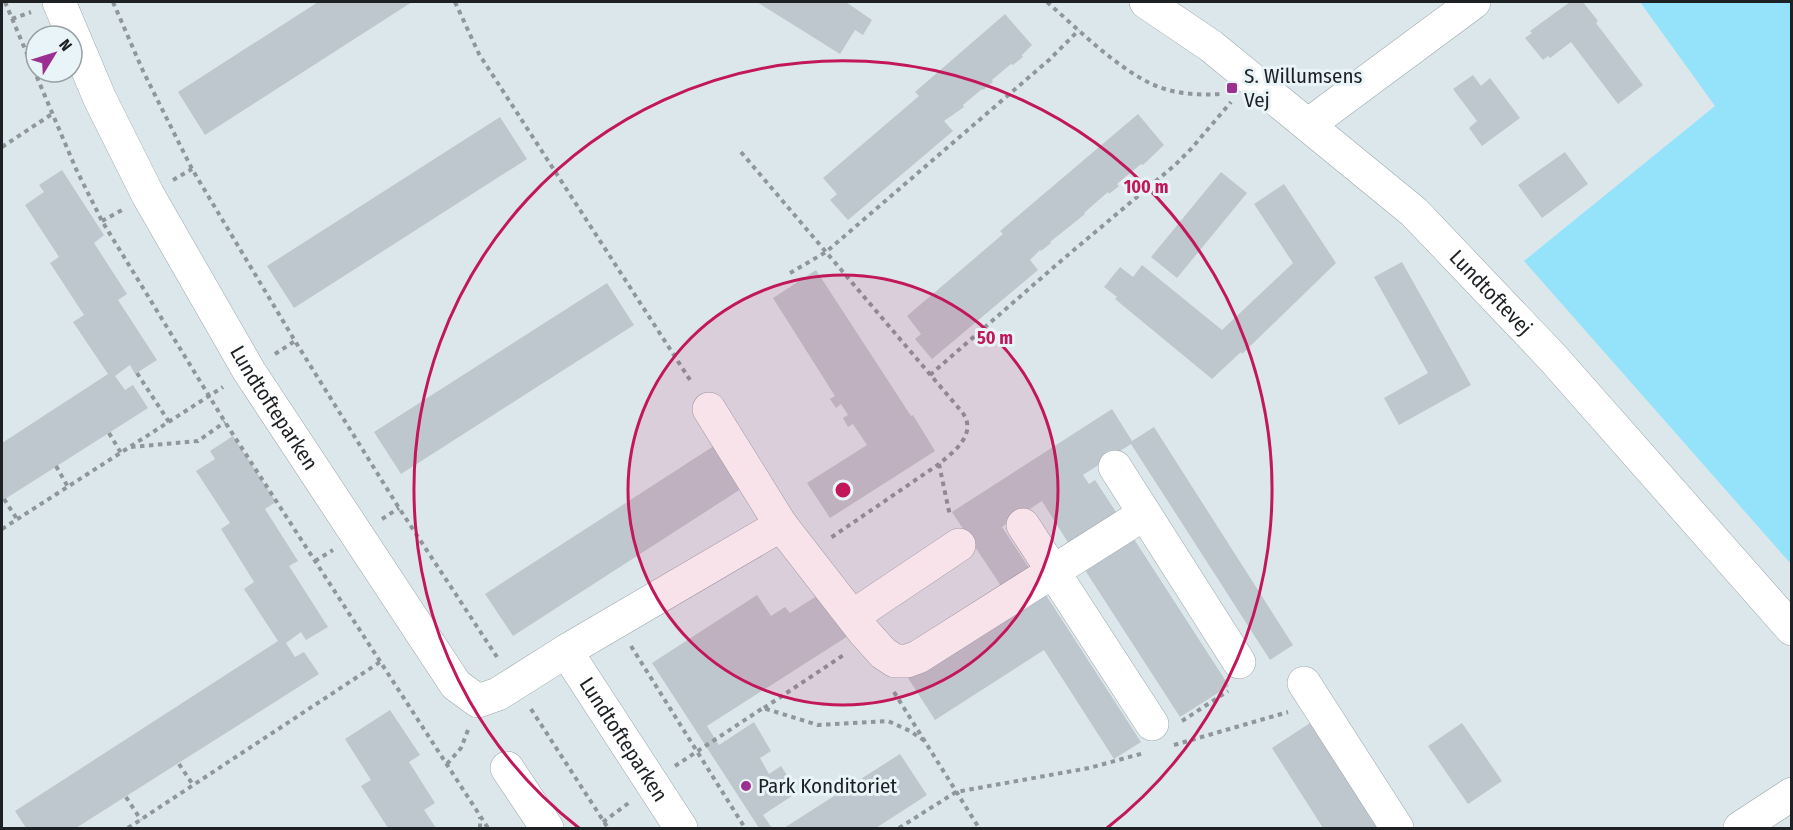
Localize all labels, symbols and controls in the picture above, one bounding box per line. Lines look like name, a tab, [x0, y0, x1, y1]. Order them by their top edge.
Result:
north arrow	[24, 24, 84, 84]
text: N	[55, 35, 76, 55]
place label: S. Willumsens Vej	[1244, 63, 1362, 113]
marker: S. Willumsens Vej	[1225, 81, 1239, 95]
text: 100 m	[1124, 176, 1168, 198]
street label: Lundtoftevej	[1444, 244, 1537, 341]
text: 50 m	[977, 327, 1013, 349]
street label: Lundtofteparken	[224, 341, 324, 475]
centre of rings	[833, 480, 853, 500]
street label: Lundtofteparken	[574, 672, 673, 807]
place label: Park Konditoriet	[758, 773, 897, 799]
marker: Park Konditoriet	[739, 779, 753, 793]

